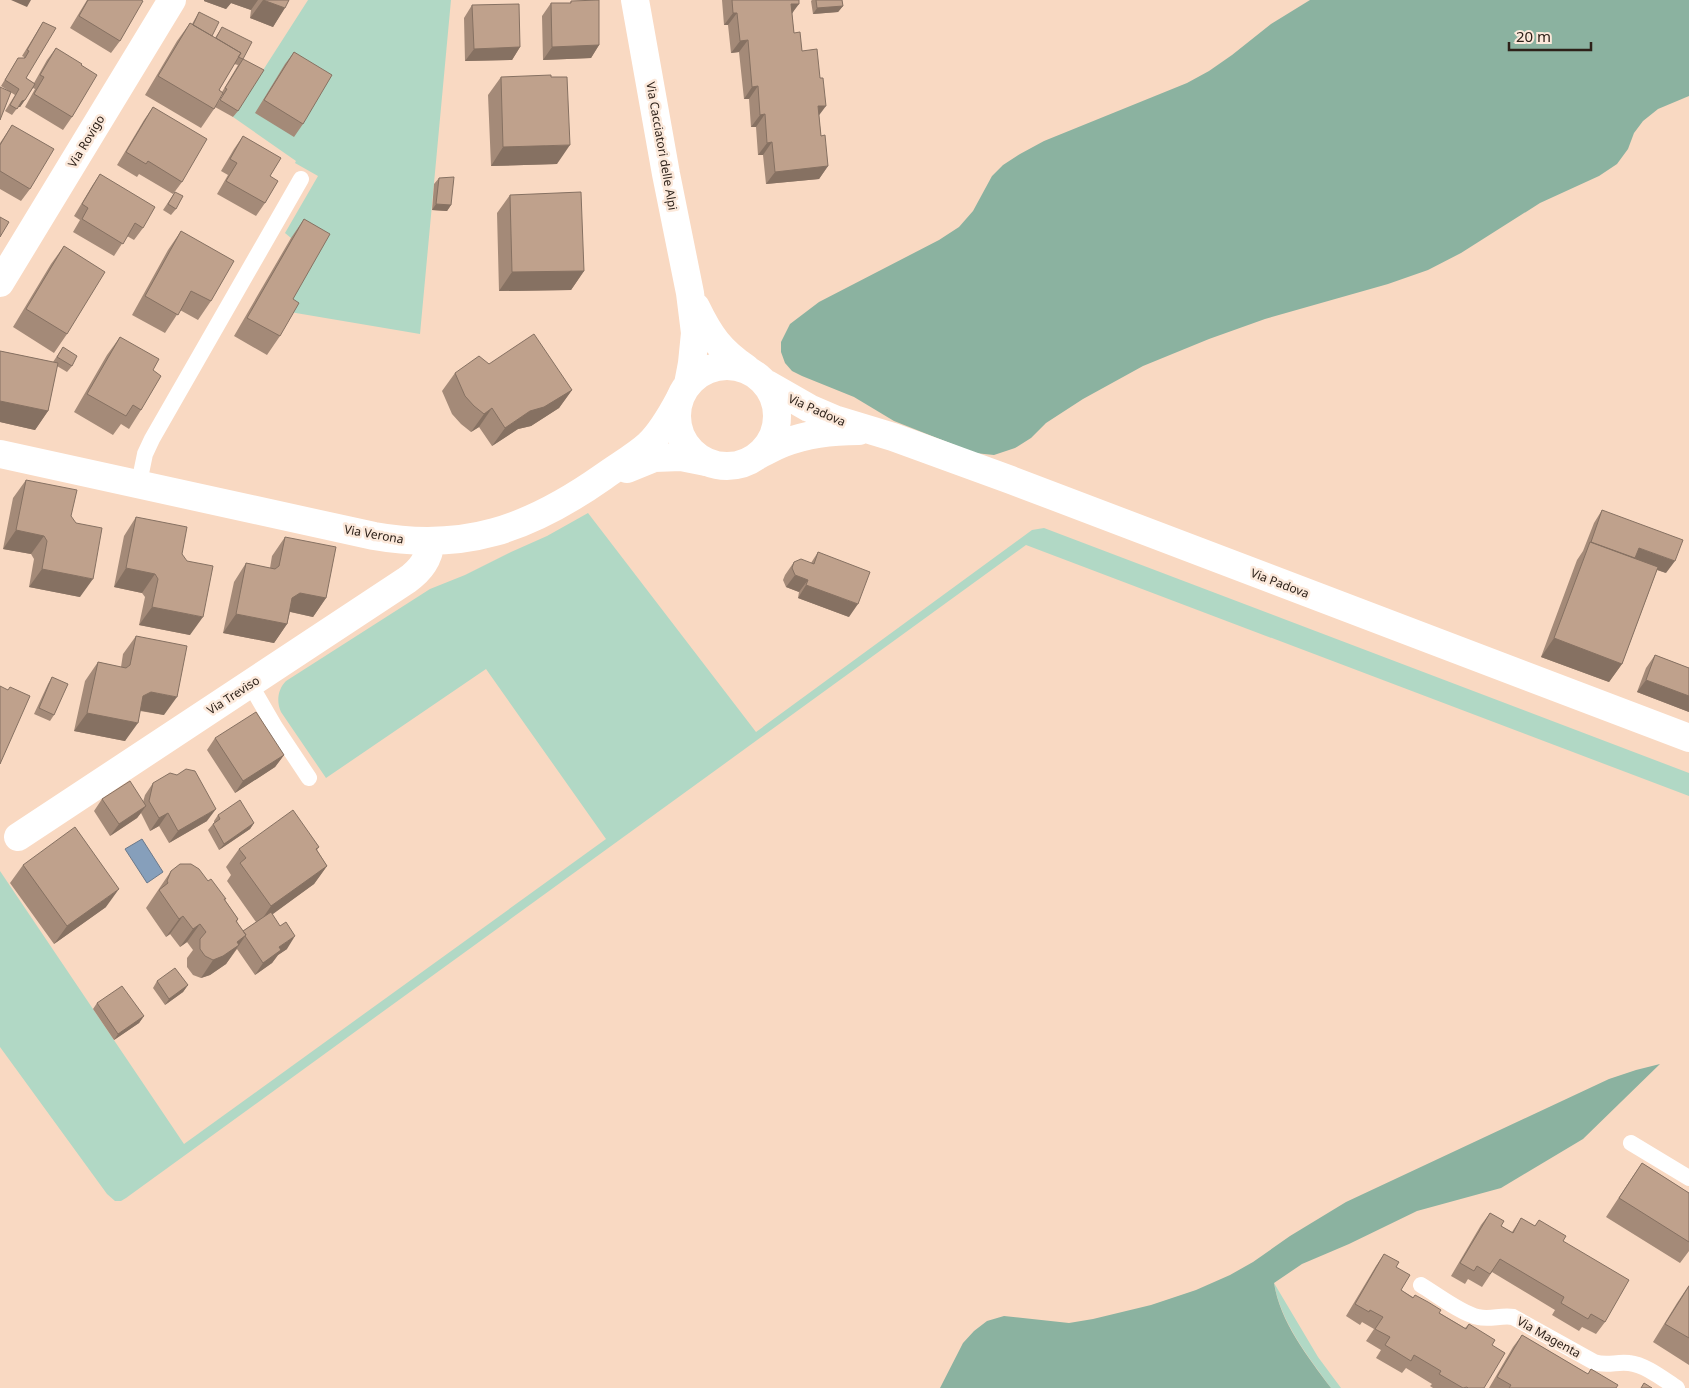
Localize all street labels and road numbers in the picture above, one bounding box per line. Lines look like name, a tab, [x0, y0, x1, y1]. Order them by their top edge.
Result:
street label: Via Cacciatori delle Alpi	[642, 80, 682, 212]
street label: Via Rovigo	[64, 112, 108, 170]
street label: Via Padova	[786, 390, 848, 430]
street label: Via Verona	[343, 520, 405, 548]
street label: Via Padova	[1248, 564, 1312, 602]
street label: Via Treviso	[203, 672, 263, 718]
street label: Via Magenta	[1514, 1312, 1584, 1362]

